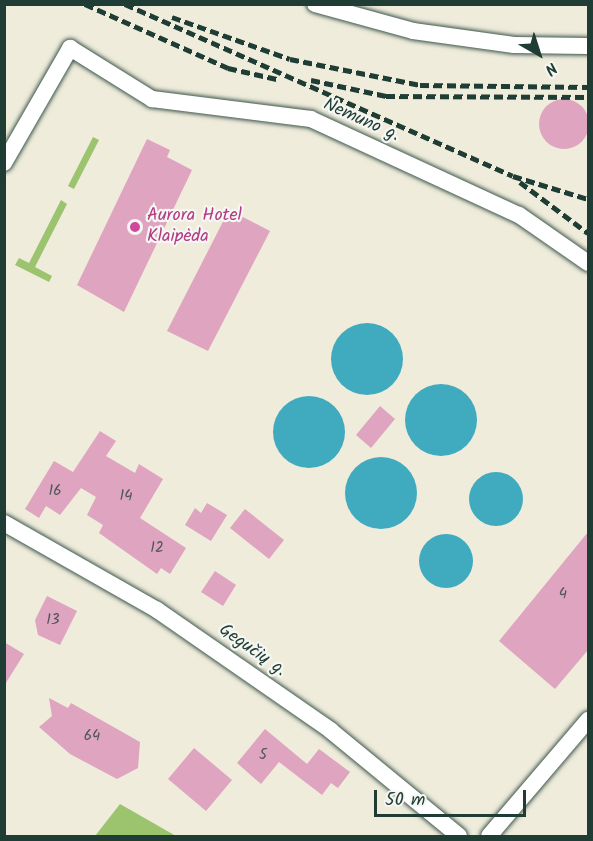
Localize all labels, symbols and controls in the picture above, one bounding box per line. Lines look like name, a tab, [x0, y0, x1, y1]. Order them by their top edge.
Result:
north arrow	[509, 24, 569, 84]
text: N	[539, 55, 562, 81]
street label: Nemuno g.	[320, 95, 402, 147]
place label: Aurora Hotel Klaipėda	[147, 206, 242, 248]
marker: Aurora Hotel Klaipėda	[128, 220, 142, 234]
house number: 16	[48, 483, 62, 501]
house number: 14	[120, 488, 132, 506]
house number: 12	[150, 540, 164, 558]
house number: 4	[559, 586, 567, 604]
house number: 13	[46, 612, 60, 630]
street label: Gegučių g.	[214, 620, 290, 682]
house number: 64	[84, 728, 100, 746]
house number: 5	[259, 747, 267, 765]
scale bar	[377, 778, 528, 816]
text: 50 m	[385, 786, 425, 815]

